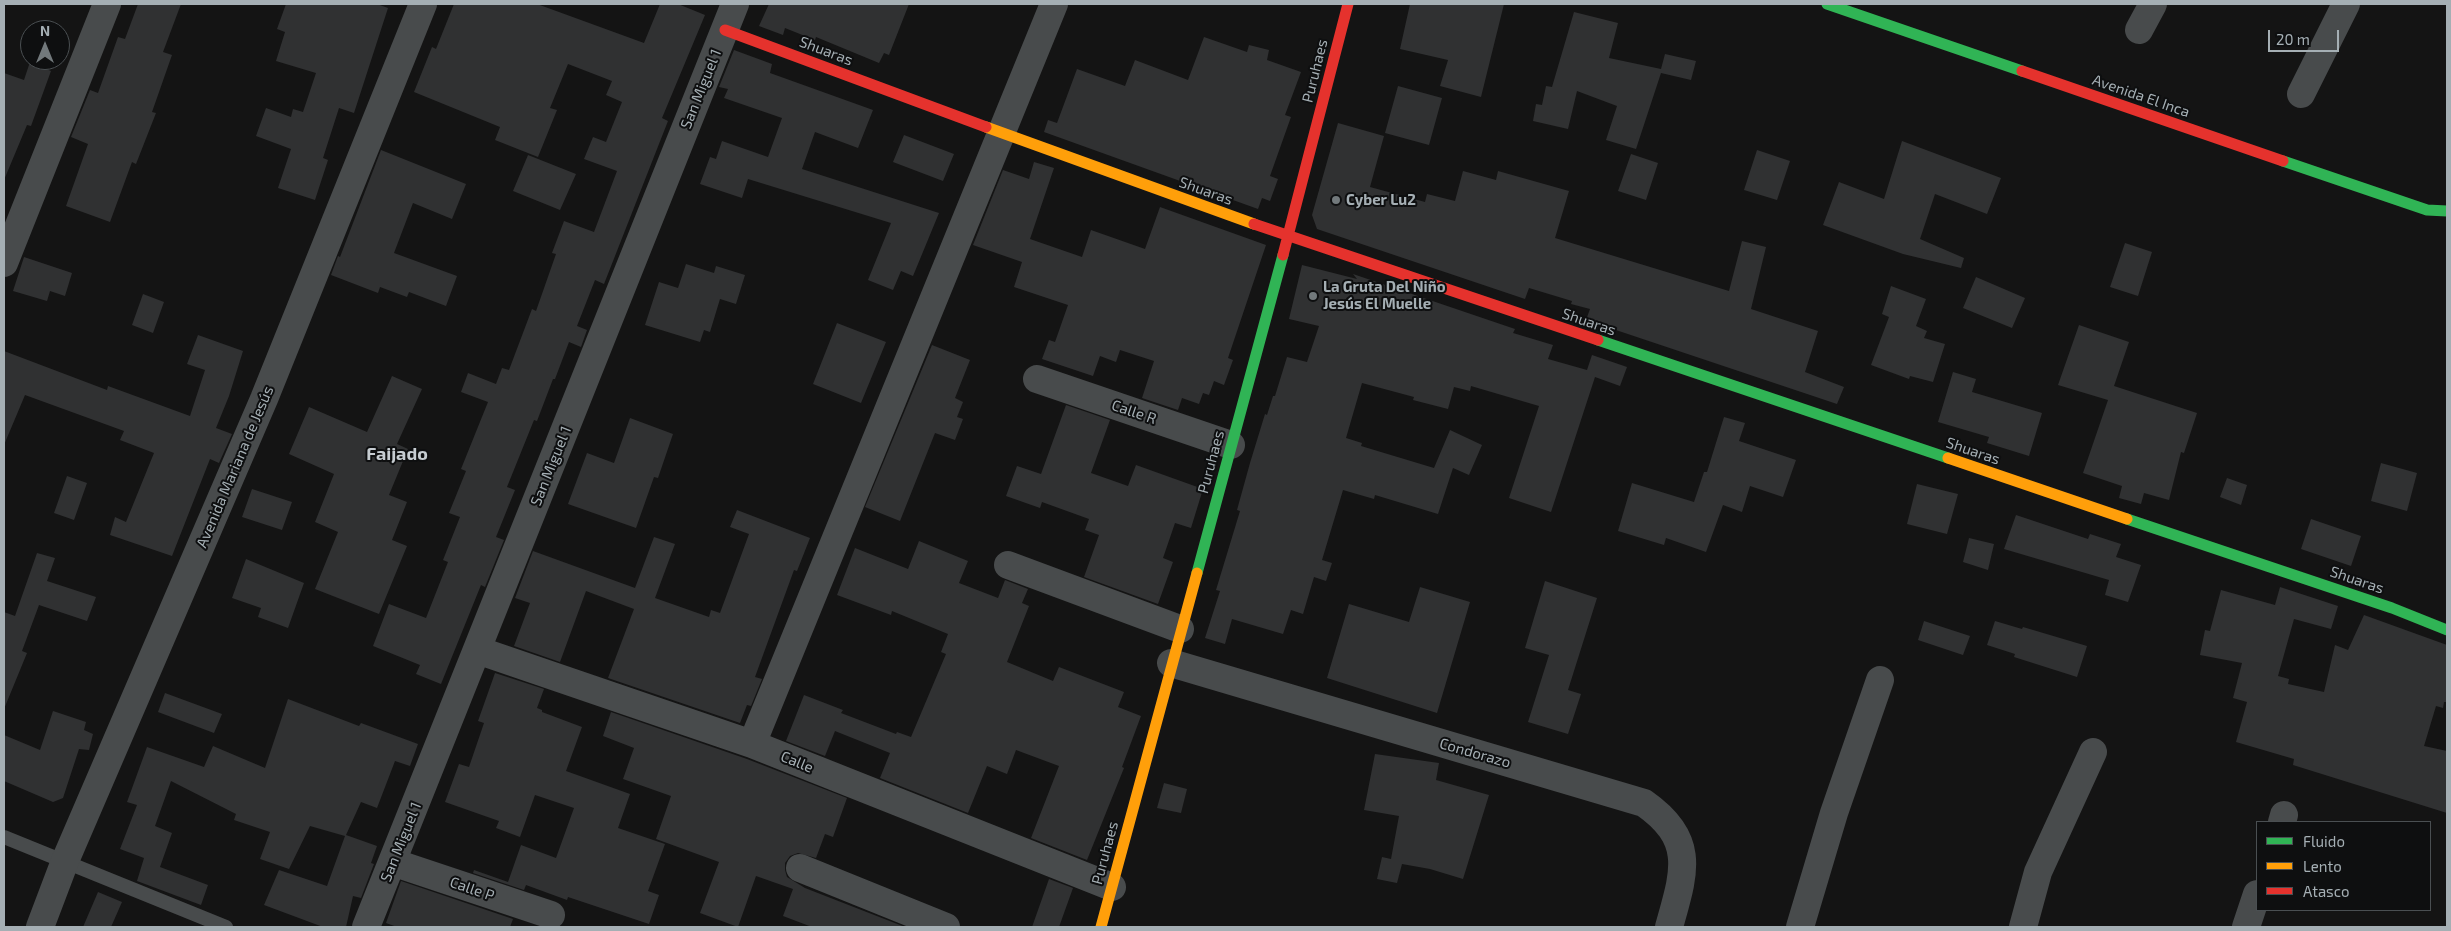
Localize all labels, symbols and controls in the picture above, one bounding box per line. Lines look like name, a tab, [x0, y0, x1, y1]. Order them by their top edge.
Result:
north arrow	[20, 20, 70, 70]
scale bar	[2271, 20, 2342, 52]
text: N	[40, 22, 50, 39]
text: 20 m	[2276, 30, 2310, 48]
street label: Shuaras	[797, 33, 855, 69]
street label: Puruhaes	[1298, 37, 1332, 105]
street label: San Miguel 1	[677, 47, 725, 131]
street label: Avenida El Inca	[2090, 71, 2192, 121]
street label: Shuaras	[1177, 173, 1235, 209]
place label: Cyber Lu2	[1346, 191, 1416, 209]
marker: Cyber Lu2	[1330, 194, 1342, 206]
place label: La Gruta Del Niño Jesús El Muelle	[1323, 278, 1445, 313]
marker: La Gruta Del Niño Jesús El Muelle	[1307, 290, 1319, 302]
street label: Shuaras	[1560, 304, 1618, 340]
street label: Avenida Mariana de Jesús	[193, 383, 277, 551]
street label: Calle R	[1109, 396, 1159, 428]
street label: San Miguel 1	[527, 424, 575, 508]
street label: Puruhaes	[1194, 428, 1228, 496]
street label: Shuaras	[1944, 433, 2002, 469]
district label: Faijado	[366, 443, 428, 465]
street label: Shuaras	[2328, 562, 2386, 598]
street label: Condorazo	[1437, 734, 1513, 772]
street label: Calle	[778, 747, 816, 777]
street label: San Miguel 1	[377, 800, 425, 884]
street label: Puruhaes	[1088, 819, 1122, 887]
legend	[2256, 821, 2431, 911]
text: Fluido	[2303, 832, 2345, 850]
text: Lento	[2303, 857, 2342, 875]
street label: Calle P	[447, 873, 497, 905]
text: Atasco	[2303, 882, 2349, 900]

